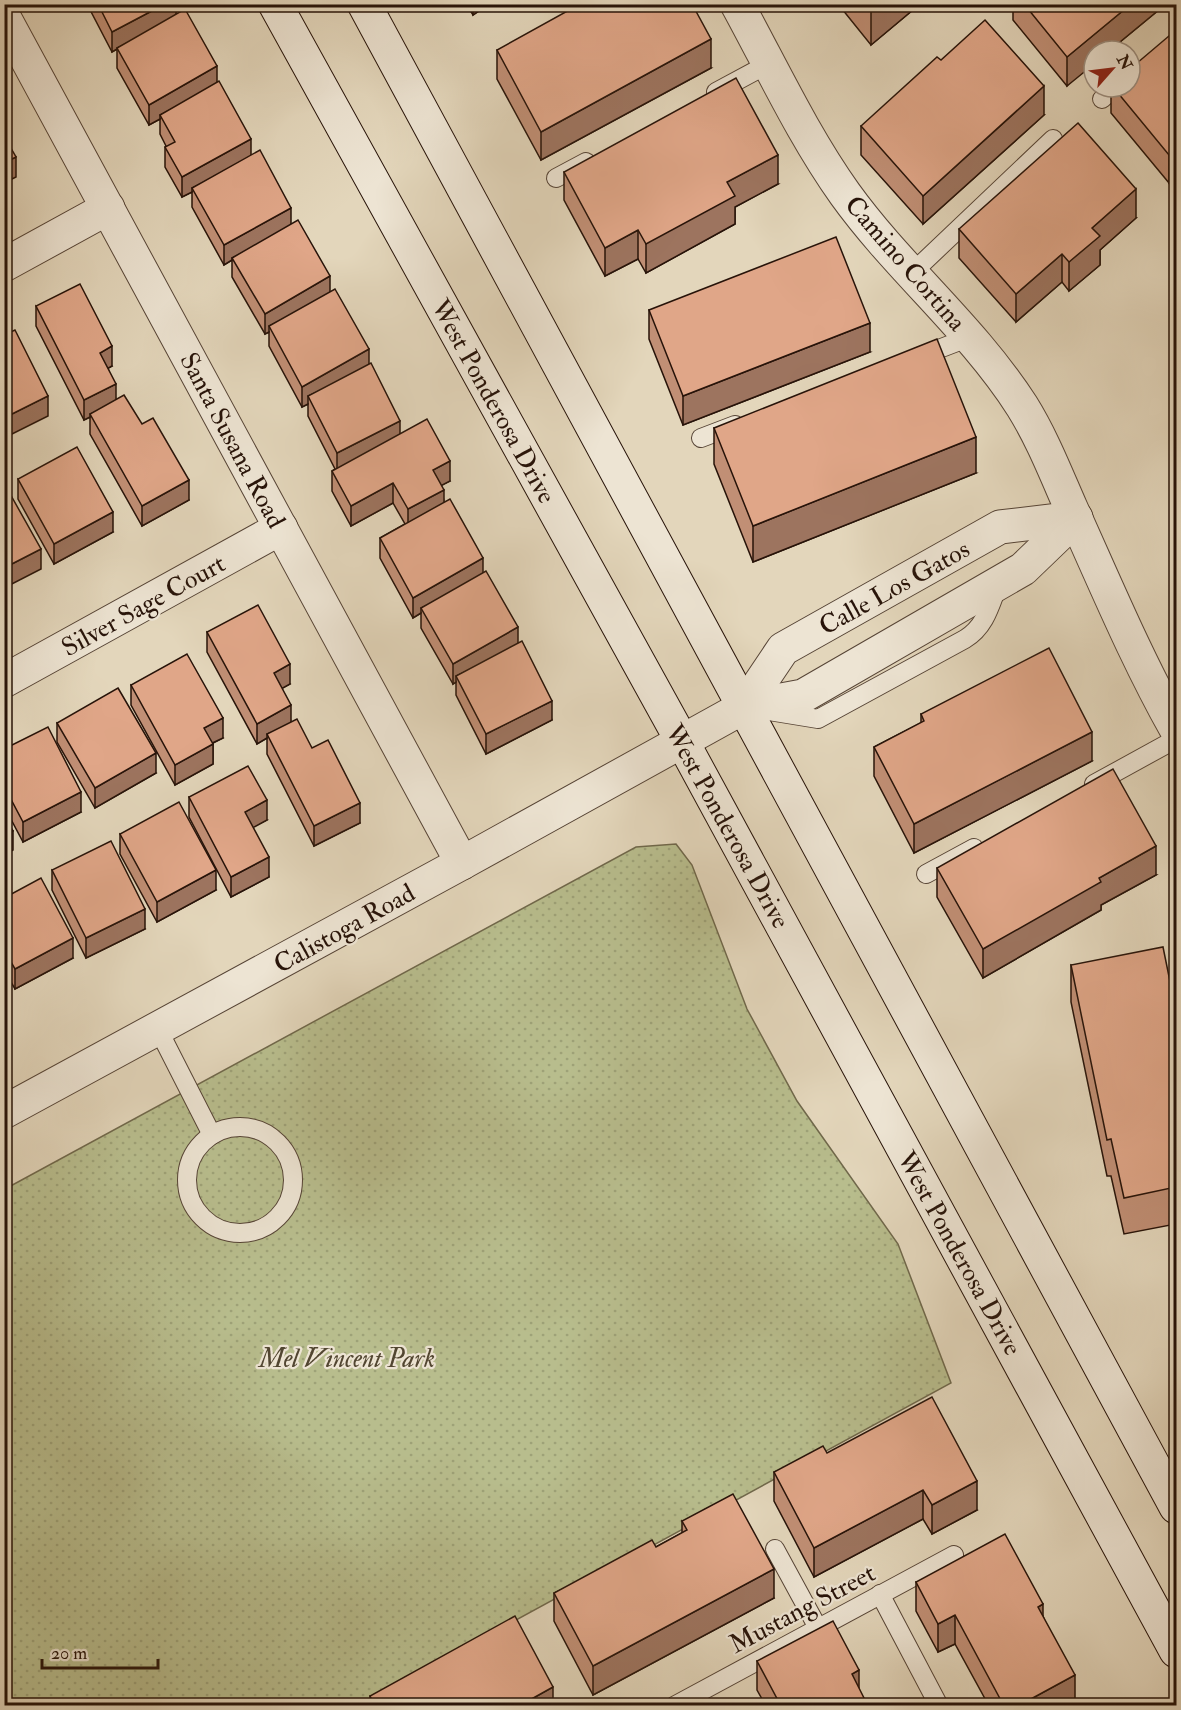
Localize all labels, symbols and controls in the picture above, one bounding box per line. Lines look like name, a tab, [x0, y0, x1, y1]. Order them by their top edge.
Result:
north arrow	[1082, 39, 1142, 99]
text: N	[1112, 51, 1137, 74]
street label: Camino Cortina	[838, 189, 973, 338]
street label: West Ponderosa Drive	[423, 293, 563, 509]
street label: Santa Susana Road	[172, 347, 292, 534]
street label: Calle Los Gatos	[814, 533, 975, 642]
street label: Silver Sage Court	[56, 548, 231, 664]
street label: West Ponderosa Drive	[657, 718, 797, 934]
street label: Calistoga Road	[268, 877, 421, 981]
street label: West Ponderosa Drive	[889, 1145, 1029, 1361]
park label: Mel Vincent Park	[257, 1343, 435, 1375]
street label: Mustang Street	[724, 1557, 881, 1661]
scale bar	[42, 1632, 158, 1670]
text: 20 m	[51, 1642, 87, 1665]

